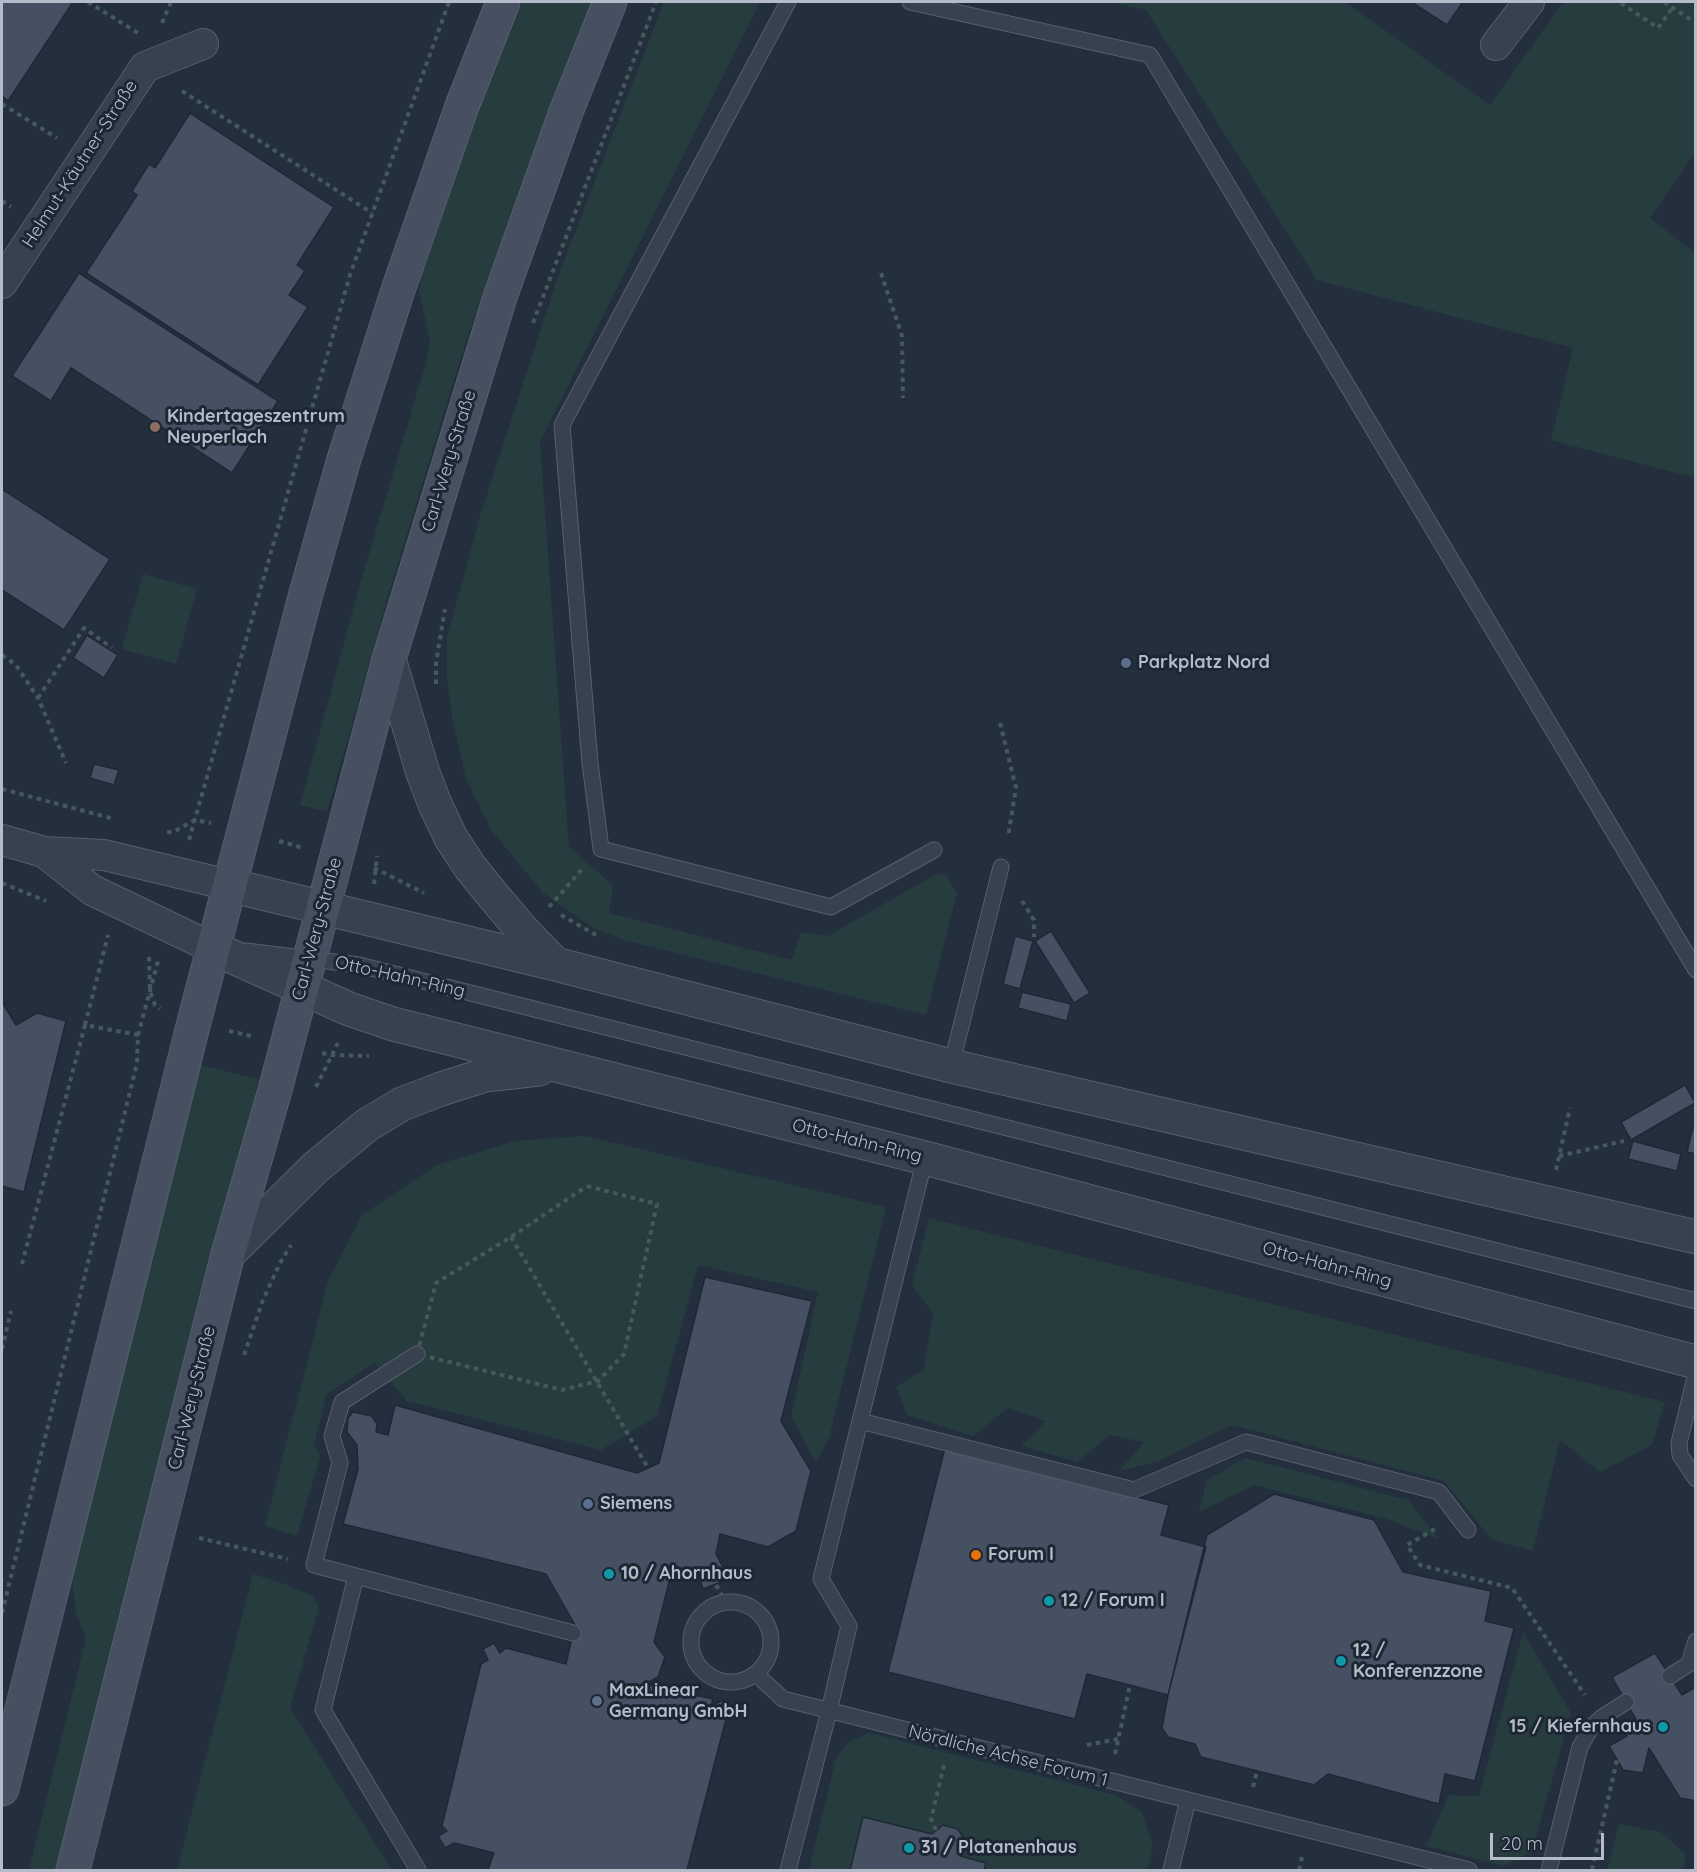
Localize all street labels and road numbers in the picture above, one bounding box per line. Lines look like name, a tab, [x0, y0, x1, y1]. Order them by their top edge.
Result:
street label: Helmut-Käutner-Straße	[18, 76, 142, 252]
street label: Carl-Wery-Straße	[417, 387, 481, 535]
street label: Carl-Wery-Straße	[288, 855, 346, 1003]
street label: Otto-Hahn-Ring	[333, 952, 467, 1002]
street label: Otto-Hahn-Ring	[790, 1114, 924, 1168]
street label: Otto-Hahn-Ring	[1260, 1237, 1394, 1293]
street label: Carl-Wery-Straße	[164, 1324, 220, 1472]
street label: Nördliche Achse Forum 1	[906, 1721, 1110, 1791]

